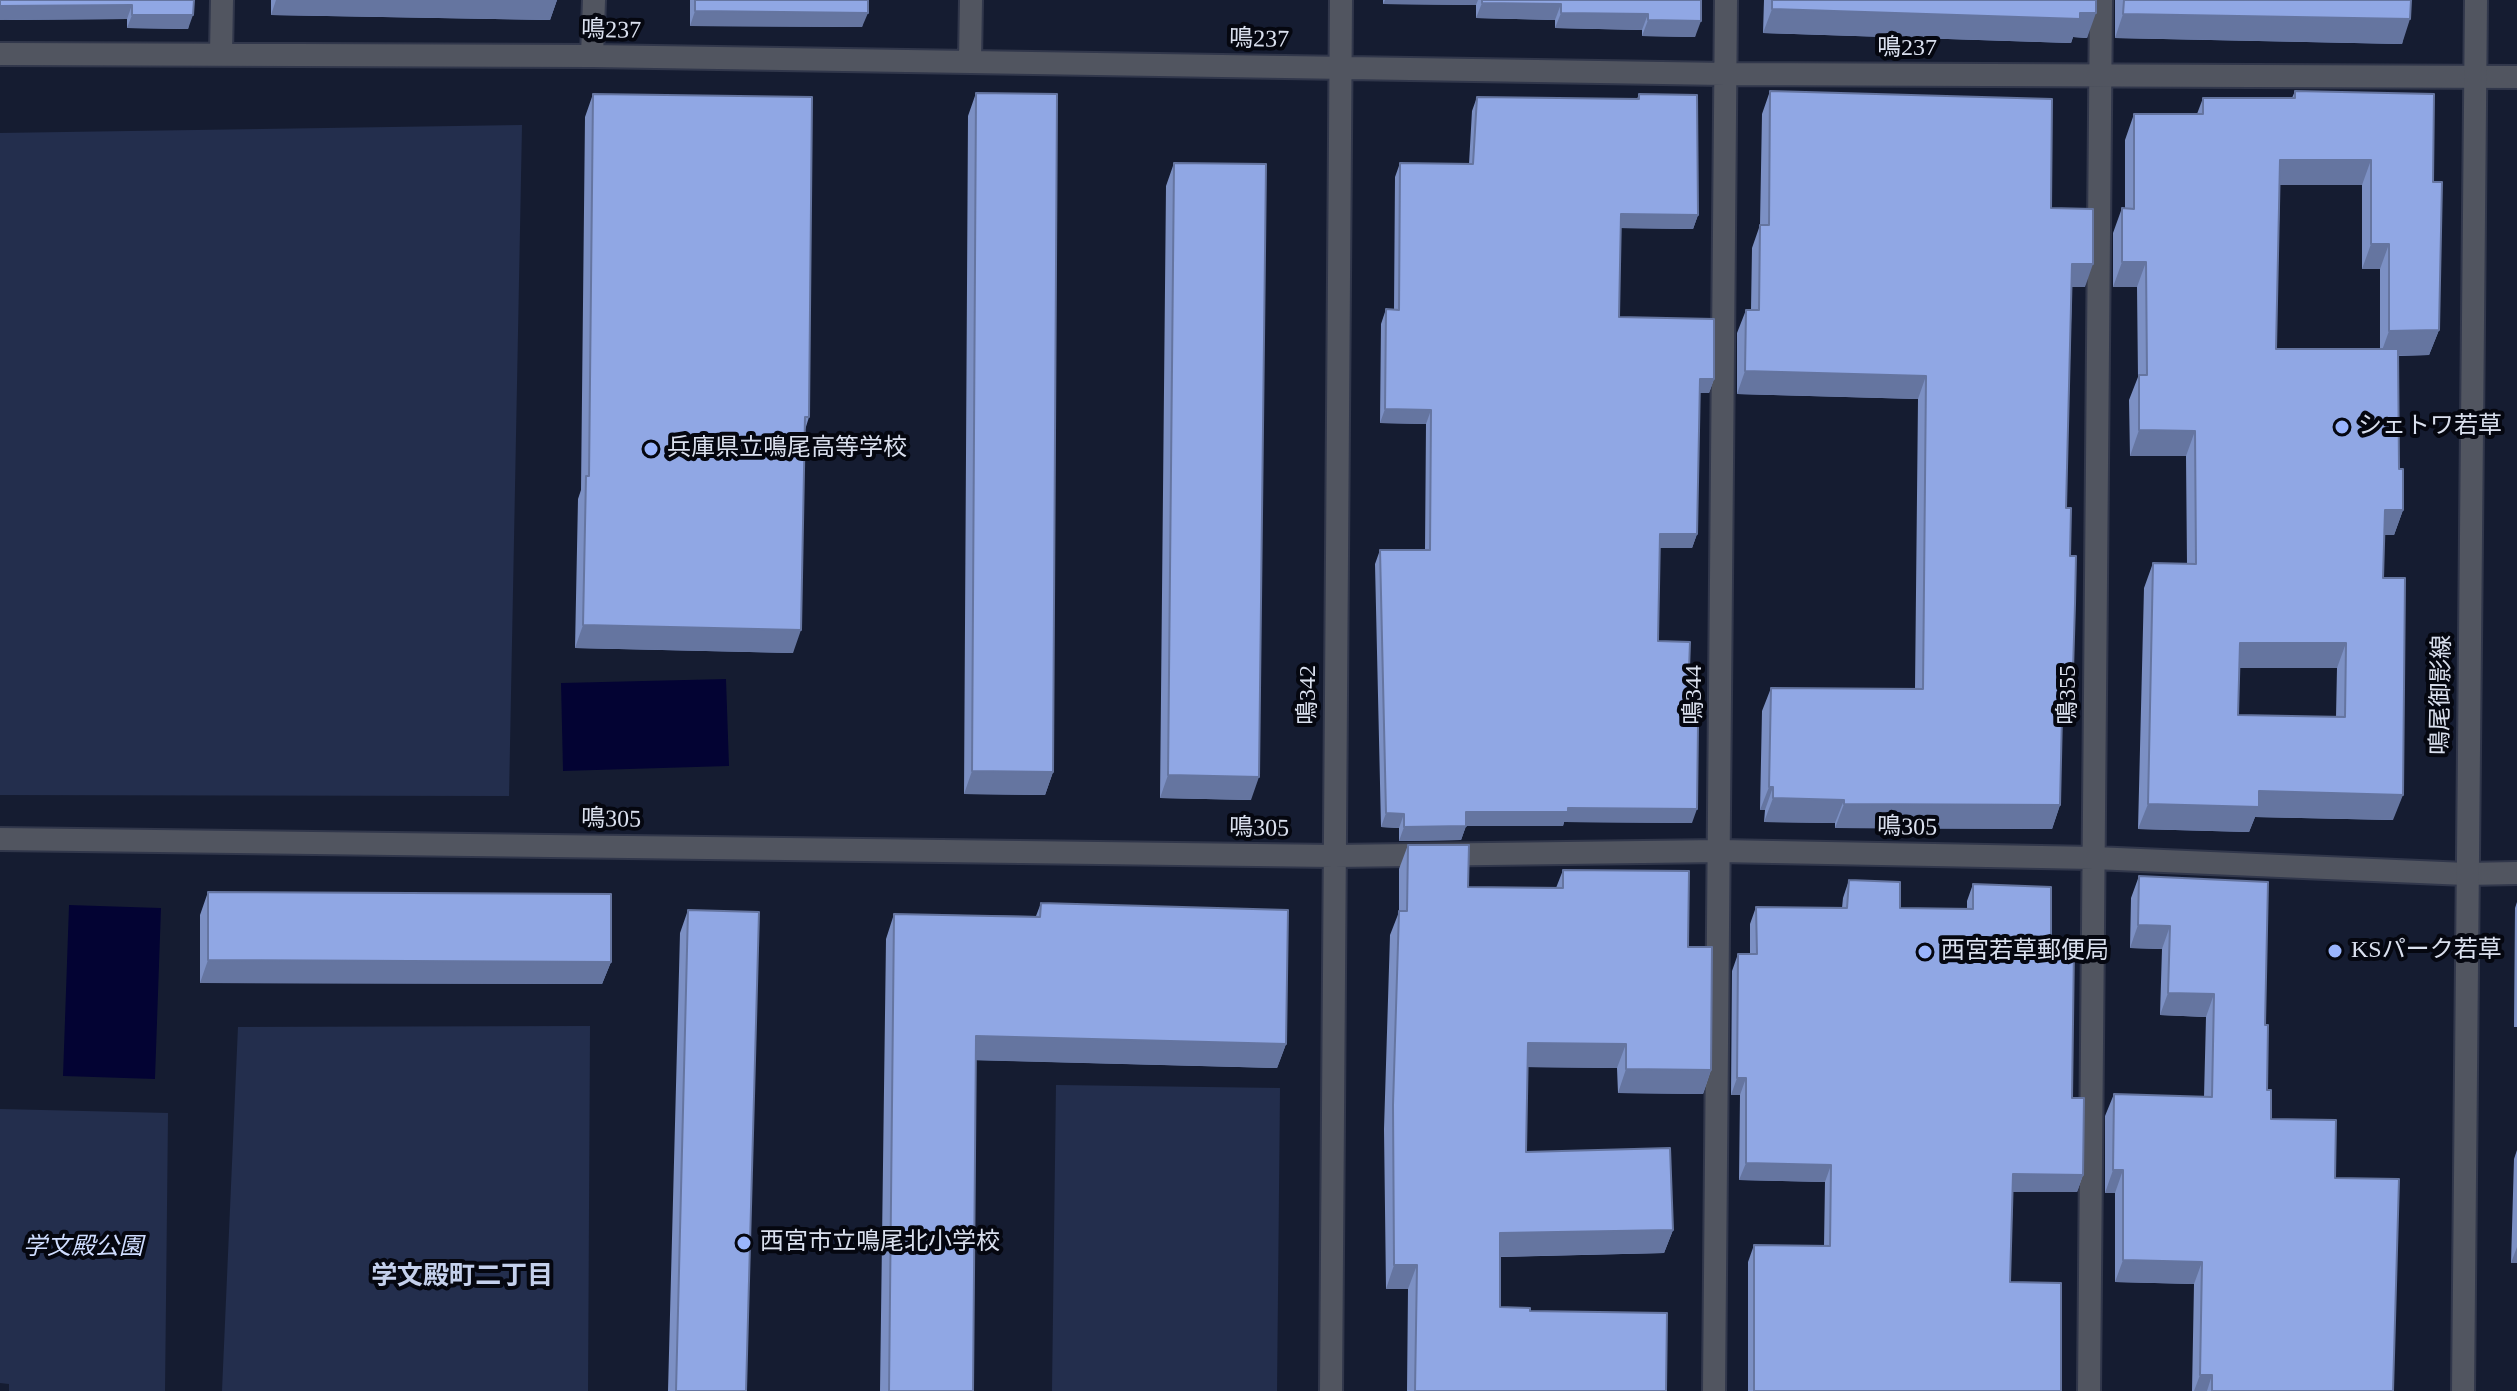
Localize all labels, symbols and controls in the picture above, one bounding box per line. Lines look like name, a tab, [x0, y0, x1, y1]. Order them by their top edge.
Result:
street label: 鳴237	[581, 16, 641, 46]
street label: 鳴237	[1229, 25, 1289, 55]
street label: 鳴237	[1877, 35, 1937, 63]
place label: シェトワ若草	[2358, 413, 2502, 441]
marker: シェトワ若草	[2333, 418, 2351, 436]
place label: 兵庫県立鳴尾高等学校	[667, 435, 907, 463]
marker: 兵庫県立鳴尾高等学校	[642, 440, 660, 458]
street label: 鳴尾御影線	[2427, 635, 2457, 755]
street label: 鳴342	[1295, 665, 1323, 725]
street label: 鳴344	[1681, 665, 1709, 725]
street label: 鳴355	[2055, 665, 2083, 725]
street label: 鳴305	[581, 805, 641, 835]
street label: 鳴305	[1877, 813, 1937, 843]
street label: 鳴305	[1229, 814, 1289, 844]
place label: KSパーク若草	[2351, 937, 2502, 965]
place label: 西宮若草郵便局	[1941, 938, 2109, 966]
marker: KSパーク若草	[2326, 942, 2344, 960]
marker: 西宮若草郵便局	[1916, 943, 1934, 961]
place label: 西宮市立鳴尾北小学校	[760, 1229, 1000, 1257]
park label: 学文殿公園	[23, 1234, 143, 1262]
marker: 西宮市立鳴尾北小学校	[735, 1234, 753, 1252]
district label: 学文殿町二丁目	[371, 1261, 553, 1293]

